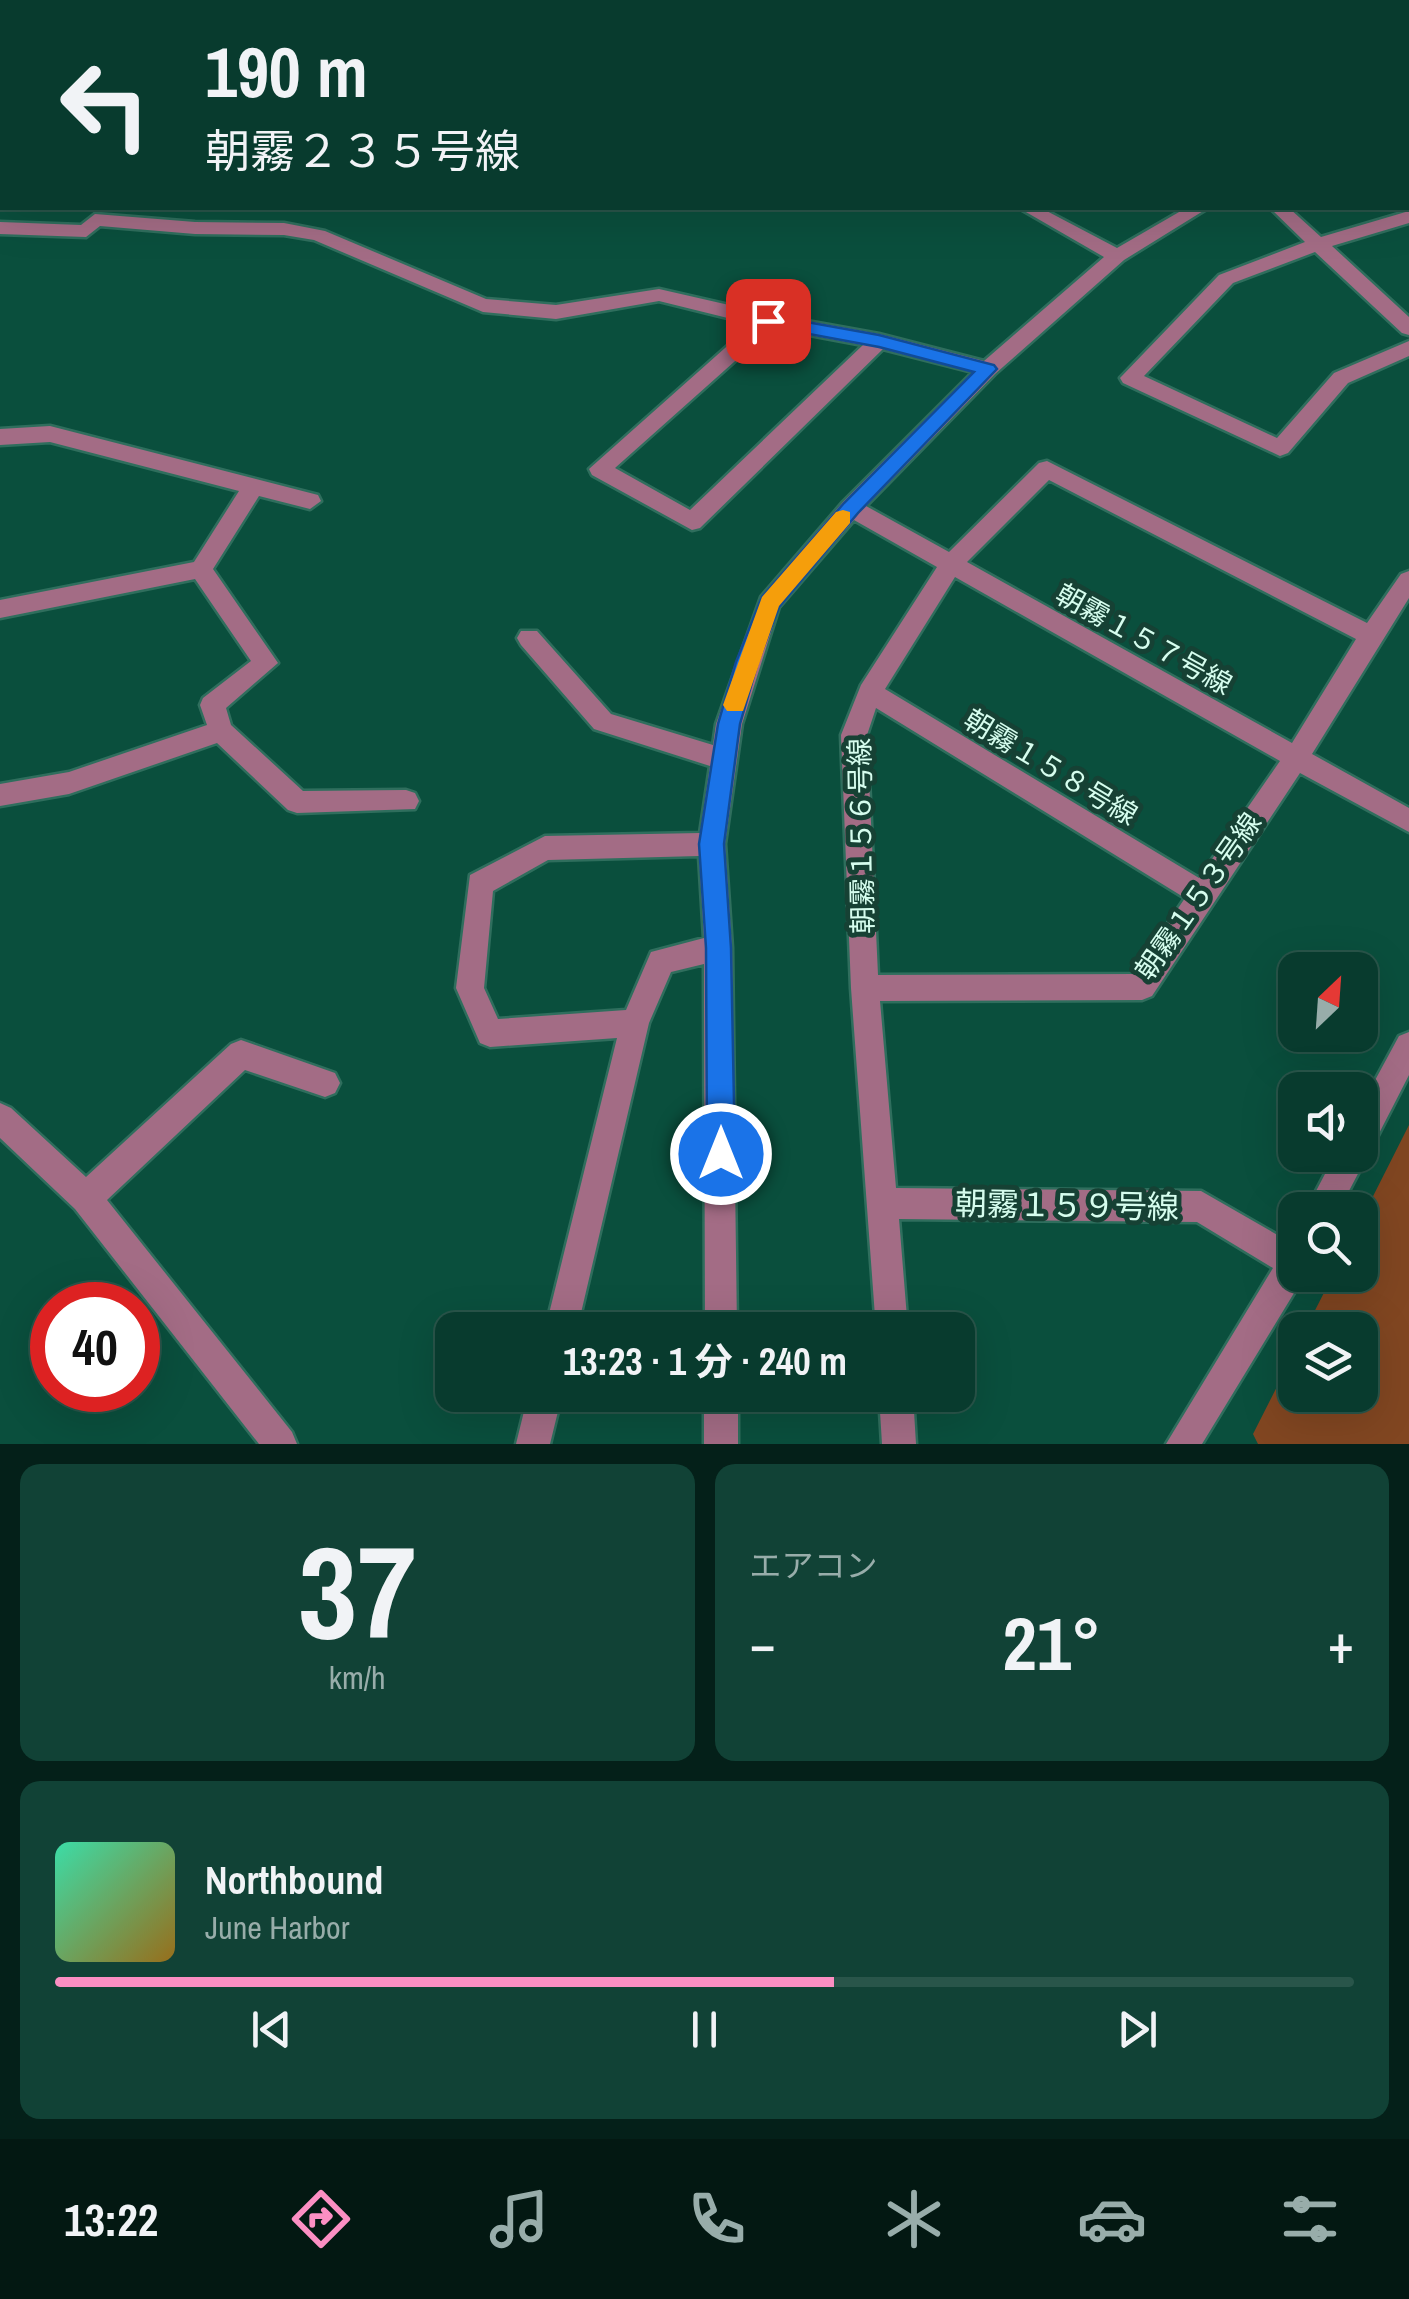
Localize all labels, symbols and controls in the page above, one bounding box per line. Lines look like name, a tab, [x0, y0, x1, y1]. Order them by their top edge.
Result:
text: 190 m	[205, 25, 368, 119]
icon: left	[40, 40, 170, 170]
text: 朝霧２３５号線	[205, 120, 520, 181]
pin	[726, 279, 811, 364]
icon: arrive	[741, 294, 796, 349]
street label: 朝霧１５７号線	[1049, 575, 1239, 703]
street label: 朝霧１５８号線	[957, 700, 1145, 834]
street label: 朝霧１５６号線	[840, 738, 882, 934]
street label: 朝霧１５３号線	[1126, 805, 1270, 987]
north arrow	[1278, 952, 1378, 1052]
map controls	[1278, 952, 1378, 1412]
button: sound	[1278, 1072, 1378, 1172]
position arrow	[669, 1102, 773, 1206]
street label: 朝霧１５９号線	[955, 1182, 1179, 1228]
button: search	[1278, 1192, 1378, 1292]
speed limit sign: 40	[30, 1282, 160, 1412]
button: layers	[1278, 1312, 1378, 1412]
text: 13:23 · 1 分 · 240 m	[563, 1336, 847, 1387]
text: 37	[298, 1503, 417, 1679]
text: エアコン	[750, 1544, 878, 1587]
text: 21°	[1003, 1592, 1101, 1693]
text: −	[750, 1606, 776, 1680]
text: +	[1328, 1606, 1354, 1680]
text: km/h	[329, 1656, 386, 1699]
text: Northbound	[205, 1855, 383, 1906]
text: June Harbor	[205, 1906, 349, 1949]
icon: previous	[244, 2002, 299, 2057]
icon: pause	[677, 2002, 732, 2057]
icon: next	[1110, 2002, 1165, 2057]
icon: directions	[286, 2184, 356, 2254]
icon: music	[484, 2184, 554, 2254]
icon: phone	[682, 2184, 752, 2254]
icon: climate	[879, 2184, 949, 2254]
icon: car	[1077, 2184, 1147, 2254]
icon: filters	[1275, 2184, 1345, 2254]
text: 13:22	[64, 2189, 158, 2250]

